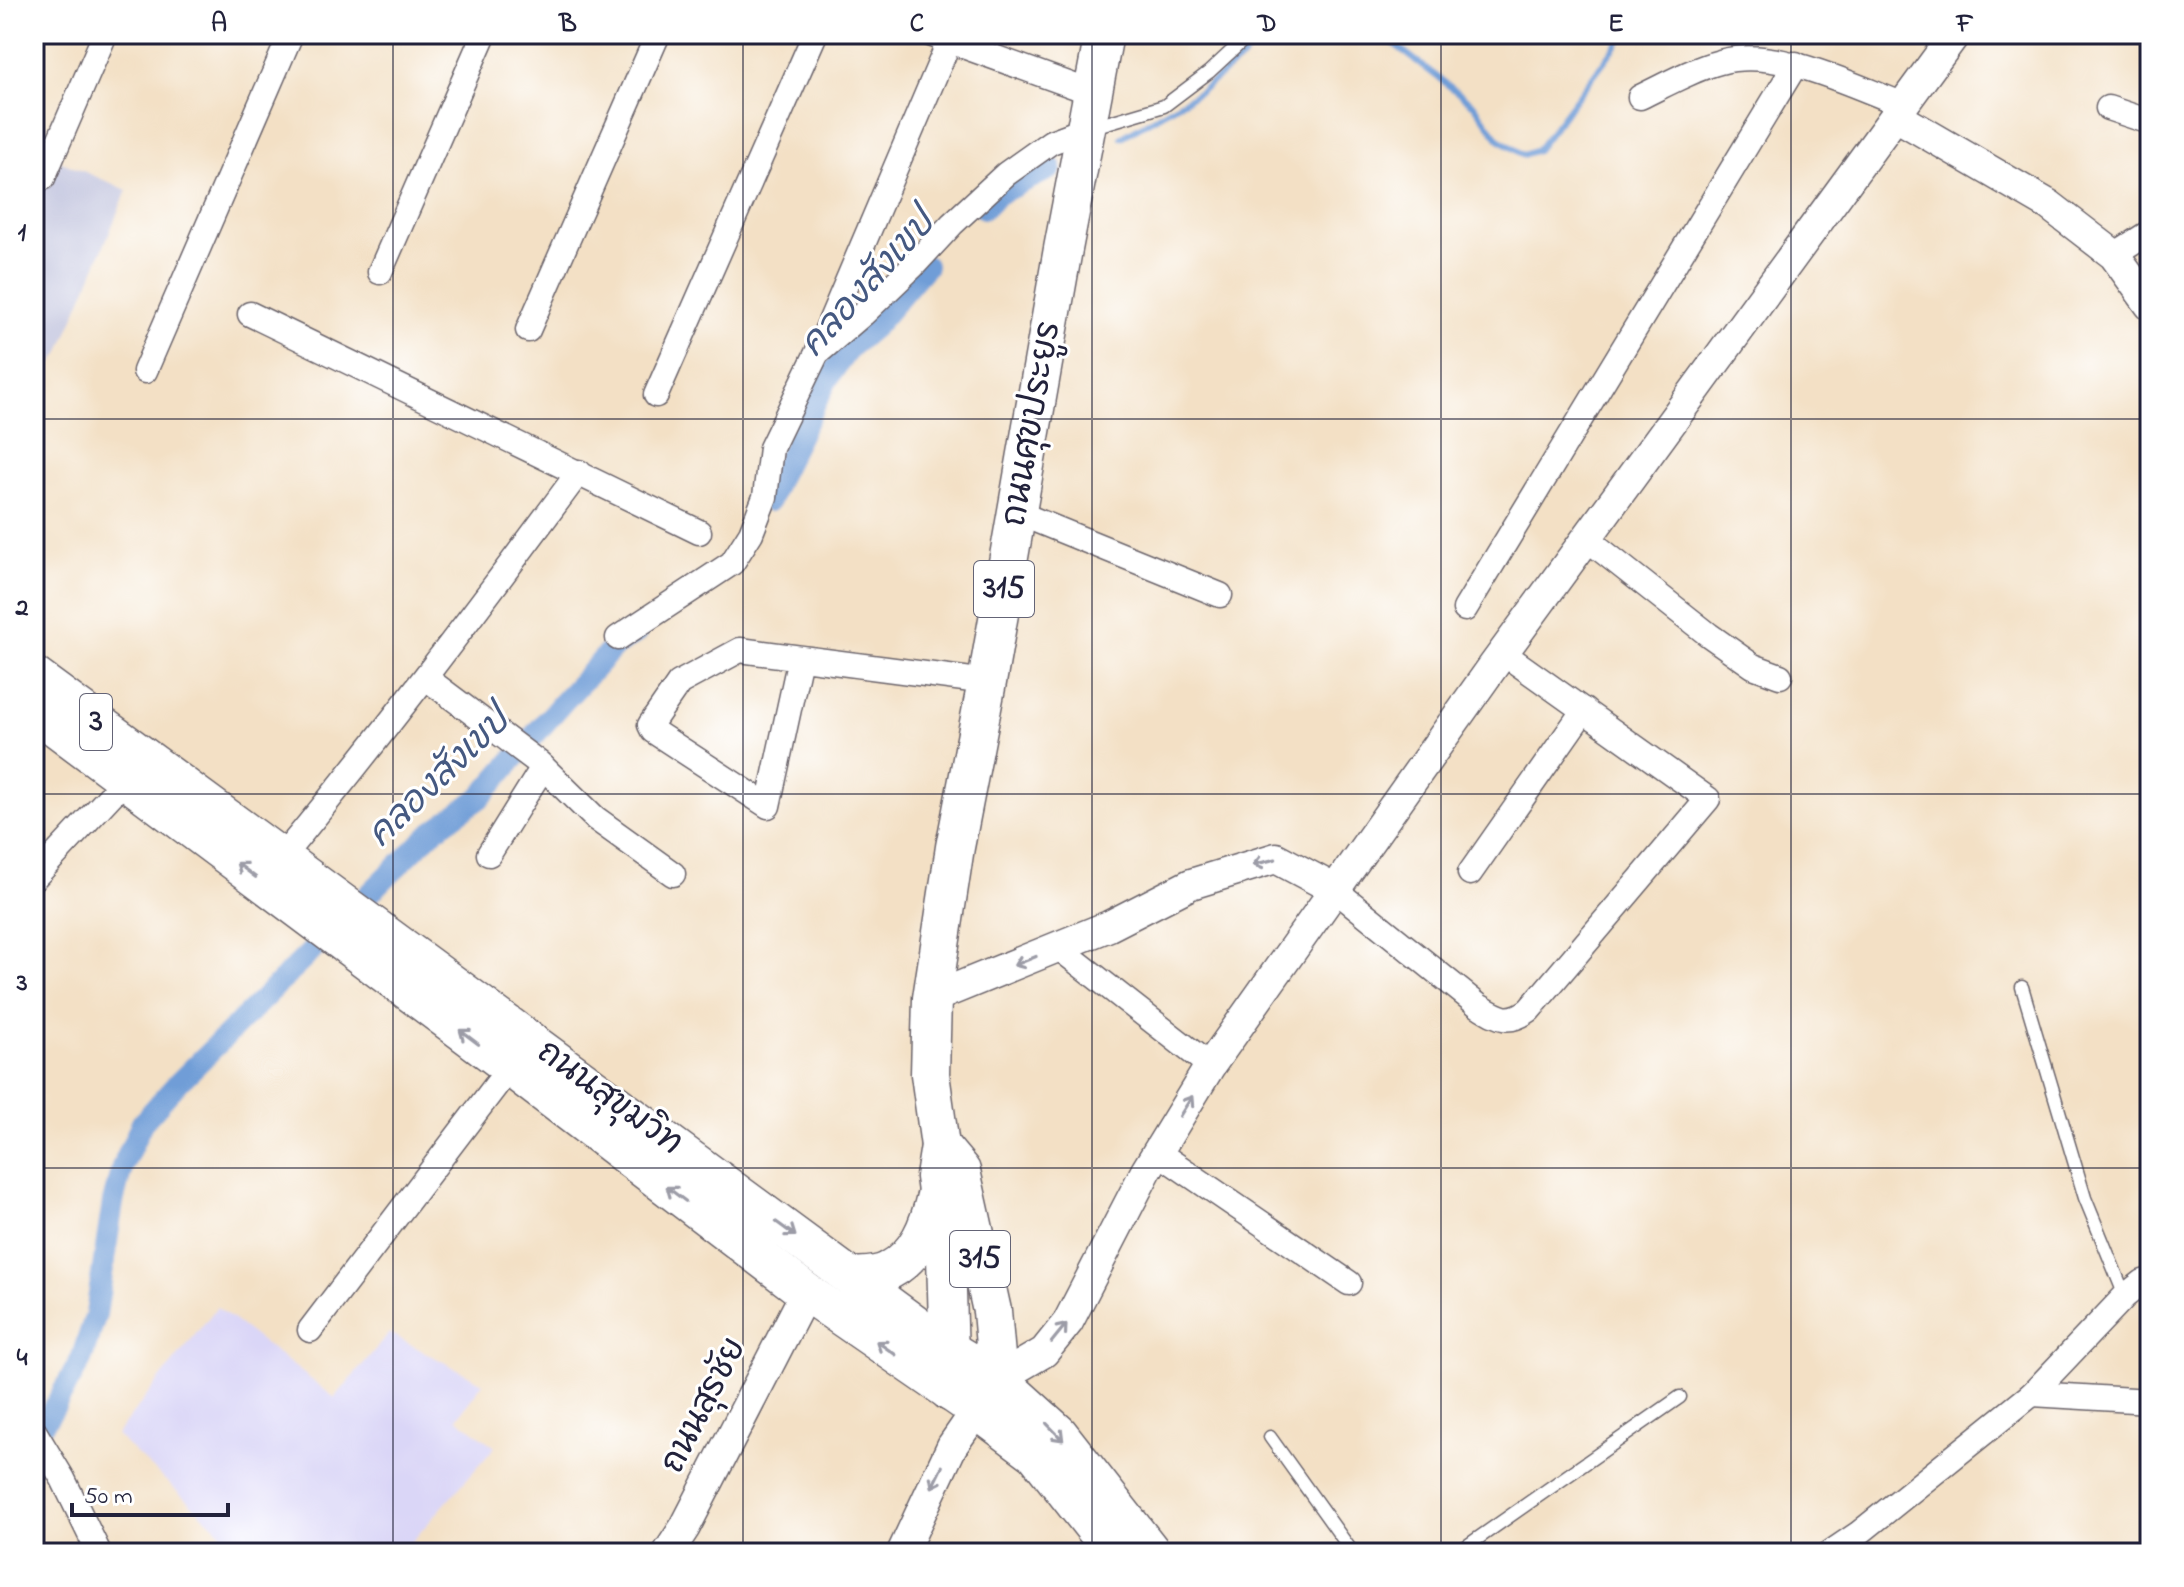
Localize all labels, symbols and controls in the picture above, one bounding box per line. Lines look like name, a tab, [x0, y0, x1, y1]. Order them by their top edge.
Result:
text: A	[211, 6, 227, 44]
text: B	[558, 6, 577, 44]
text: C	[910, 6, 924, 44]
text: D	[1256, 6, 1277, 44]
text: E	[1608, 6, 1624, 44]
text: F	[1955, 6, 1974, 44]
water label: คลองสังเขป	[789, 195, 953, 370]
text: 1	[18, 215, 27, 253]
street label: ถนนศุขประยูร	[990, 318, 1076, 530]
road number: 315	[974, 561, 1034, 617]
text: 2	[15, 590, 29, 628]
water label: คลองสังเขป	[356, 693, 528, 861]
road number: 3	[80, 694, 112, 750]
one-way arrow	[1252, 856, 1278, 871]
one-way arrow	[236, 861, 257, 878]
one-way arrow	[1013, 955, 1038, 969]
text: 3	[16, 965, 28, 1003]
one-way arrow	[459, 1028, 480, 1045]
street label: ถนนสุขุมวิท	[526, 1029, 692, 1169]
one-way arrow	[1178, 1095, 1194, 1118]
one-way arrow	[666, 1185, 687, 1202]
one-way arrow	[775, 1221, 796, 1238]
road number: 315	[950, 1231, 1010, 1287]
one-way arrow	[1051, 1323, 1068, 1344]
street label: ถนนสุรชัย	[649, 1329, 761, 1483]
text: 4	[17, 1340, 28, 1378]
one-way arrow	[875, 1340, 897, 1356]
one-way arrow	[1046, 1422, 1065, 1442]
one-way arrow	[929, 1465, 944, 1489]
scale bar	[72, 1467, 228, 1517]
text: 50 m	[84, 1480, 133, 1515]

